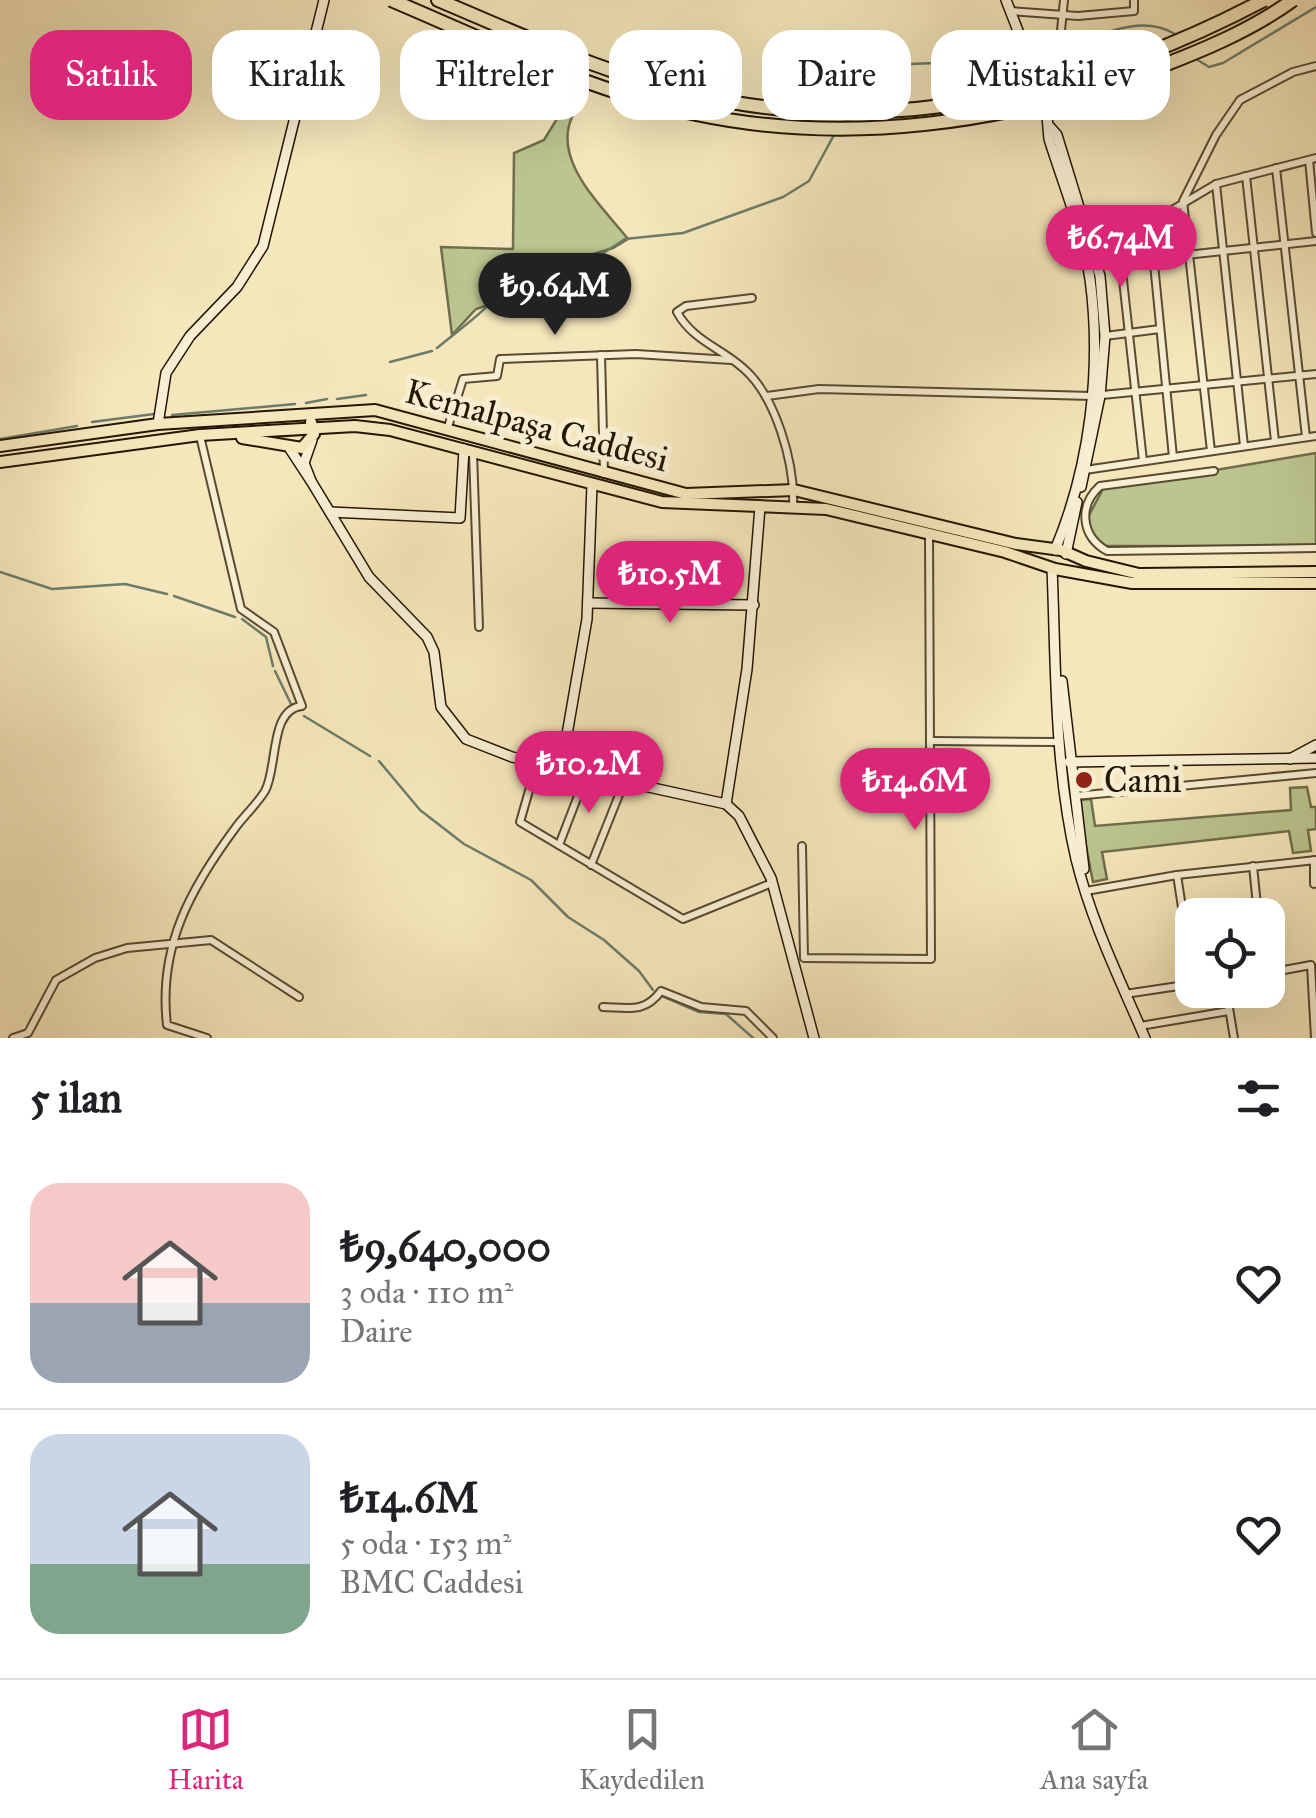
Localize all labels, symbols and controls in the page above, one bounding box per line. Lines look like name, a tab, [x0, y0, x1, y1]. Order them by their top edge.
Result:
chip: Satılık	[30, 30, 192, 120]
chip: Kiralık	[212, 30, 380, 120]
chip: Filtreler	[400, 30, 589, 120]
chip: Yeni	[609, 30, 742, 120]
chip: Daire	[762, 30, 911, 120]
chip: Müstakil ev	[931, 30, 1170, 120]
pin: ₺6.74M	[1040, 205, 1202, 290]
text: ₺6.74M	[1068, 218, 1174, 257]
pin: ₺9.64M	[474, 253, 636, 338]
text: ₺9.64M	[500, 266, 610, 305]
street label: Kemalpaşa Caddesi	[401, 370, 674, 481]
pin: ₺10.5M	[589, 541, 751, 626]
text: ₺10.5M	[618, 554, 722, 593]
pin: ₺10.2M	[508, 731, 670, 816]
text: ₺10.2M	[537, 744, 641, 783]
pin: ₺14.6M	[834, 748, 996, 833]
place label: Cami	[1104, 759, 1182, 802]
text: ₺14.6M	[862, 761, 968, 800]
marker: Cami	[1073, 769, 1095, 791]
map controls	[1175, 898, 1285, 1008]
button: locate	[1175, 898, 1285, 1008]
icon: filters	[1231, 1071, 1286, 1126]
text: 5 ilan	[30, 1072, 122, 1124]
text: ₺9,640,000	[340, 1221, 551, 1273]
icon: home	[110, 1223, 230, 1343]
icon: heart	[1231, 1256, 1286, 1311]
text: 3 oda · 110 m²	[340, 1273, 513, 1312]
text: Daire	[340, 1312, 413, 1351]
text: ₺14.6M	[340, 1472, 479, 1524]
icon: home	[110, 1474, 230, 1594]
icon: heart	[1231, 1507, 1286, 1562]
text: 5 oda · 153 m²	[340, 1524, 512, 1563]
text: BMC Caddesi	[340, 1563, 524, 1602]
tab: Harita	[168, 1702, 244, 1797]
tab: Kaydedilen	[579, 1702, 705, 1797]
tab: Ana sayfa	[1040, 1702, 1148, 1797]

